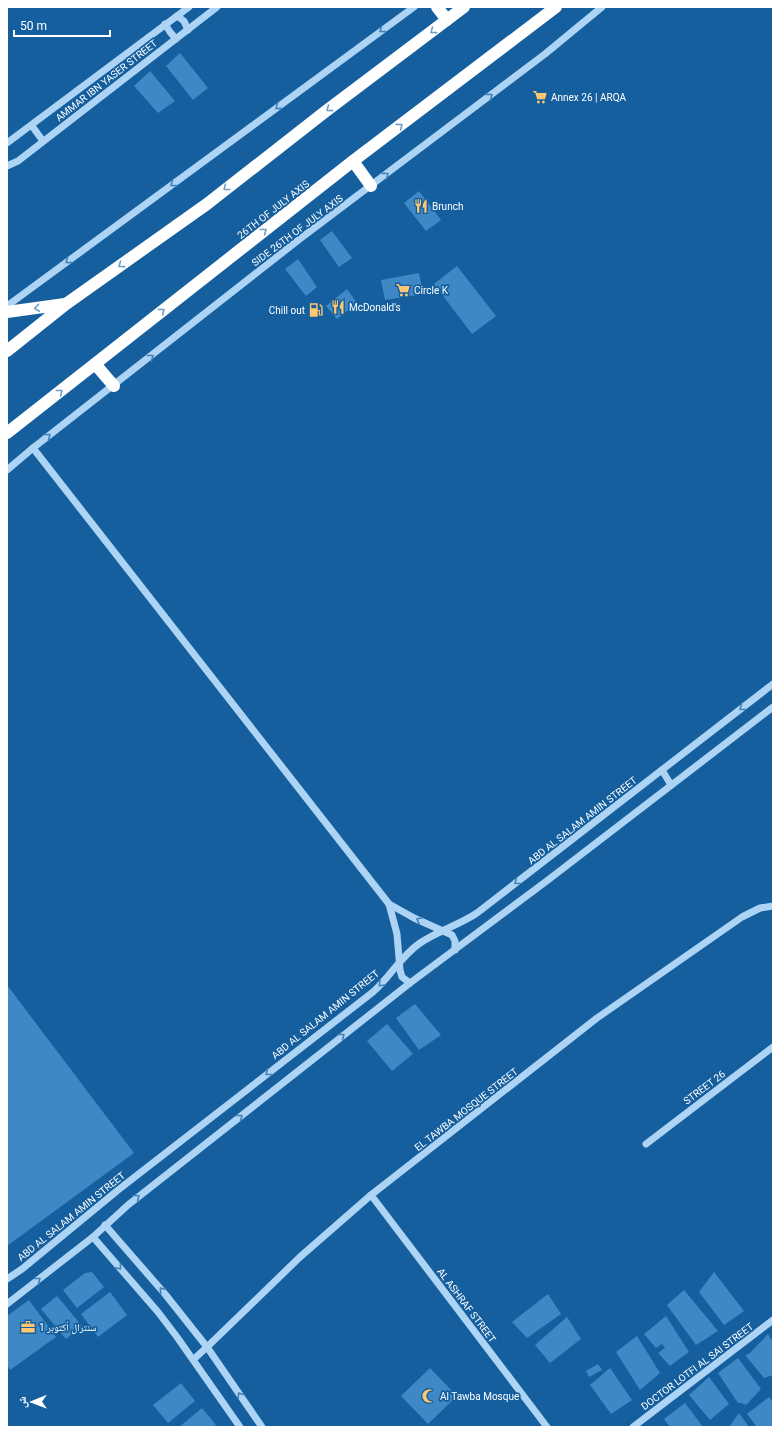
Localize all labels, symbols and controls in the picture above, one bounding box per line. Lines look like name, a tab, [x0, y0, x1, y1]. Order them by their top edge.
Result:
scale bar	[14, 12, 110, 38]
text: 50 m	[20, 19, 47, 33]
one-way arrow	[380, 25, 387, 32]
one-way arrow	[431, 26, 438, 33]
street label: AMMAR IBN YASER STREET	[53, 37, 159, 123]
supermarket icon: Annex 26 | ARQA	[532, 89, 548, 105]
place label: Annex 26 | ARQA	[551, 92, 627, 103]
one-way arrow	[486, 93, 493, 101]
one-way arrow	[275, 102, 282, 109]
one-way arrow	[326, 104, 333, 111]
one-way arrow	[396, 123, 403, 131]
one-way arrow	[382, 172, 389, 179]
street label: 26TH OF JULY AXIS	[235, 178, 311, 241]
one-way arrow	[170, 179, 177, 186]
one-way arrow	[224, 184, 231, 191]
street label: SIDE 26TH OF JULY AXIS	[250, 192, 345, 268]
restaurant icon: Brunch	[413, 198, 429, 214]
place label: Brunch	[432, 201, 463, 212]
one-way arrow	[260, 229, 267, 236]
one-way arrow	[65, 256, 72, 264]
one-way arrow	[119, 260, 126, 267]
supermarket icon: Circle K	[395, 282, 411, 298]
place label: Circle K	[414, 285, 449, 296]
restaurant icon: McDonald's	[330, 299, 346, 315]
fuel station icon: Chill out	[308, 302, 324, 318]
place label: McDonald's	[349, 302, 401, 313]
one-way arrow	[34, 303, 40, 312]
place label: Chill out	[269, 305, 305, 316]
one-way arrow	[157, 309, 164, 316]
one-way arrow	[146, 355, 153, 362]
one-way arrow	[55, 389, 62, 396]
one-way arrow	[44, 434, 51, 441]
one-way arrow	[740, 704, 747, 711]
street label: ABD AL SALAM AMIN STREET	[526, 775, 639, 866]
one-way arrow	[515, 877, 522, 884]
one-way arrow	[416, 917, 423, 925]
street label: ABD AL SALAM AMIN STREET	[269, 968, 381, 1061]
one-way arrow	[378, 979, 386, 987]
one-way arrow	[337, 1034, 344, 1041]
street label: EL TAWBA MOSQUE STREET	[413, 1066, 520, 1153]
one-way arrow	[266, 1068, 273, 1075]
street label: STREET 26	[681, 1068, 727, 1107]
one-way arrow	[235, 1114, 242, 1121]
street label: ABD AL SALAM AMIN STREET	[15, 1170, 127, 1263]
one-way arrow	[133, 1195, 140, 1202]
one-way arrow	[114, 1262, 122, 1270]
street label: AL ASHRAF STREET	[435, 1266, 498, 1345]
one-way arrow	[33, 1278, 40, 1285]
one-way arrow	[160, 1288, 167, 1295]
office icon: سنترال أكتوبر 1	[20, 1319, 36, 1335]
place label: سنترال أكتوبر 1	[39, 1321, 97, 1334]
street label: DOCTOR LOTFI AL SAI STREET	[639, 1321, 755, 1412]
north arrow	[12, 1382, 52, 1422]
mosque icon: Al Tawba Mosque	[421, 1388, 437, 1404]
place label: Al Tawba Mosque	[440, 1391, 519, 1402]
one-way arrow	[237, 1392, 245, 1399]
text: ش	[16, 1396, 30, 1408]

